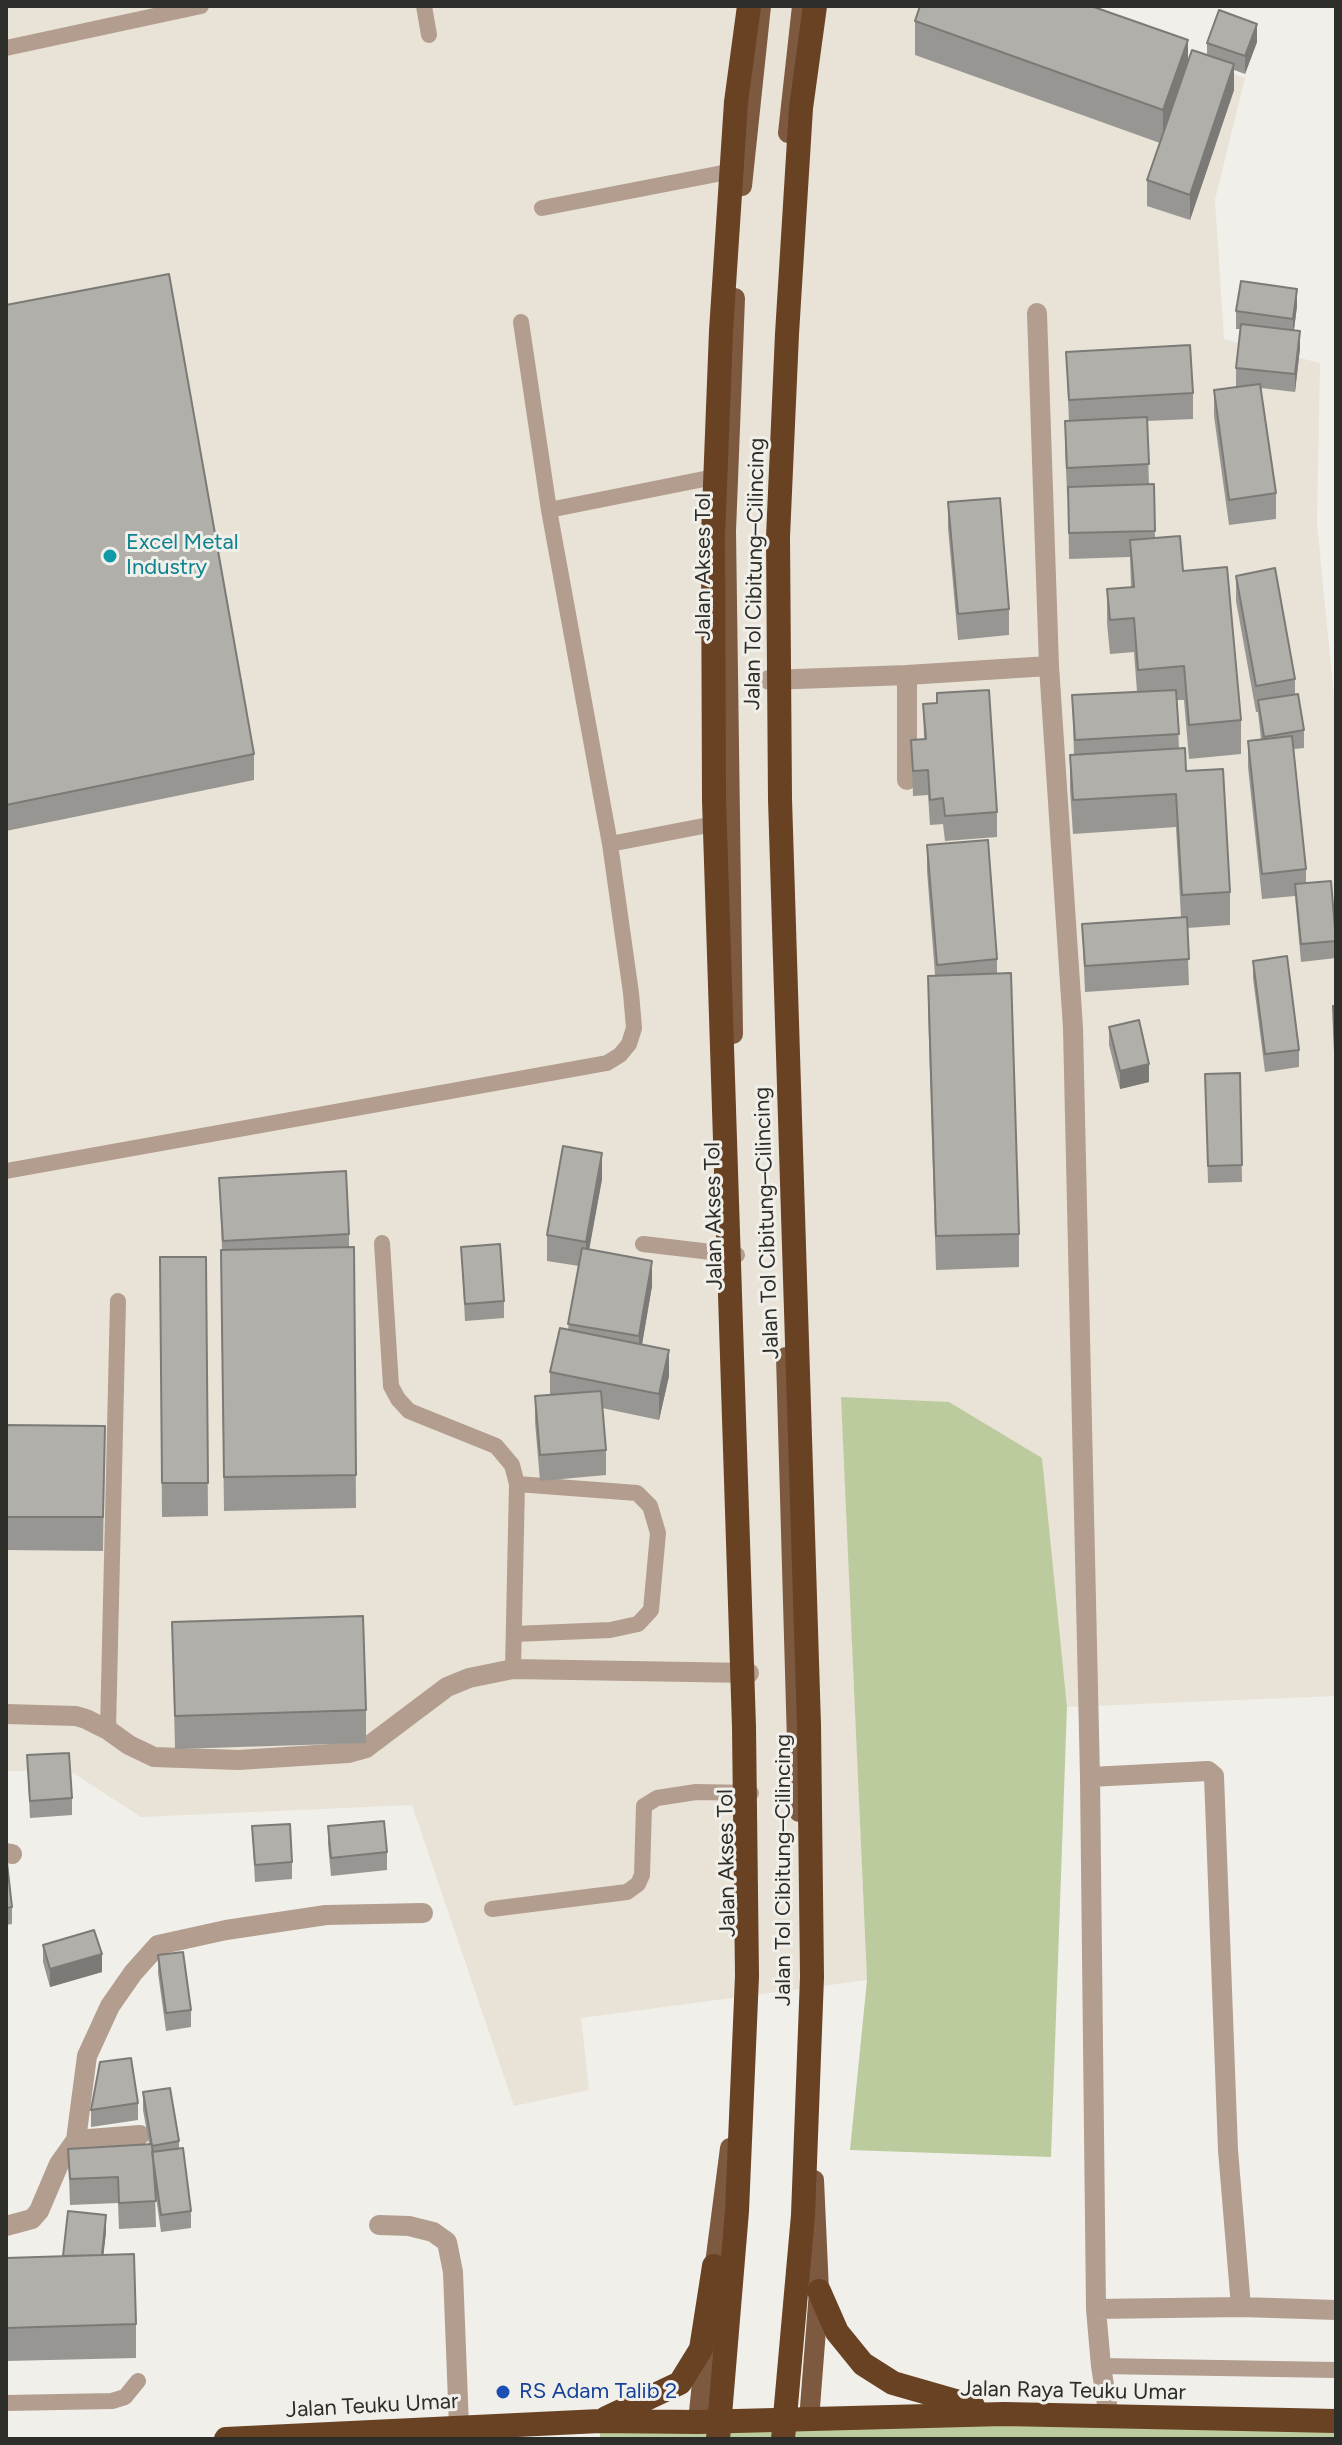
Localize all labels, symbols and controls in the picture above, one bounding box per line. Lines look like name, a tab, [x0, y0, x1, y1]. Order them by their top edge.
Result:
street label: Jalan Tol Cibitung–Cilincing	[739, 438, 771, 710]
street label: Jalan Akses Tol	[691, 493, 717, 641]
place label: Excel Metal Industry	[126, 530, 238, 582]
marker: Excel Metal Industry	[101, 547, 119, 565]
street label: Jalan Tol Cibitung–Cilincing	[749, 1086, 785, 1360]
street label: Jalan Akses Tol	[700, 1142, 728, 1290]
street label: Jalan Tol Cibitung–Cilincing	[771, 1734, 797, 2006]
street label: Jalan Akses Tol	[713, 1789, 741, 1937]
street label: Jalan Raya Teuku Umar	[960, 2376, 1186, 2406]
place label: RS Adam Talib 2	[519, 2379, 677, 2405]
marker: RS Adam Talib 2	[494, 2383, 512, 2401]
street label: Jalan Teuku Umar	[285, 2388, 459, 2424]

